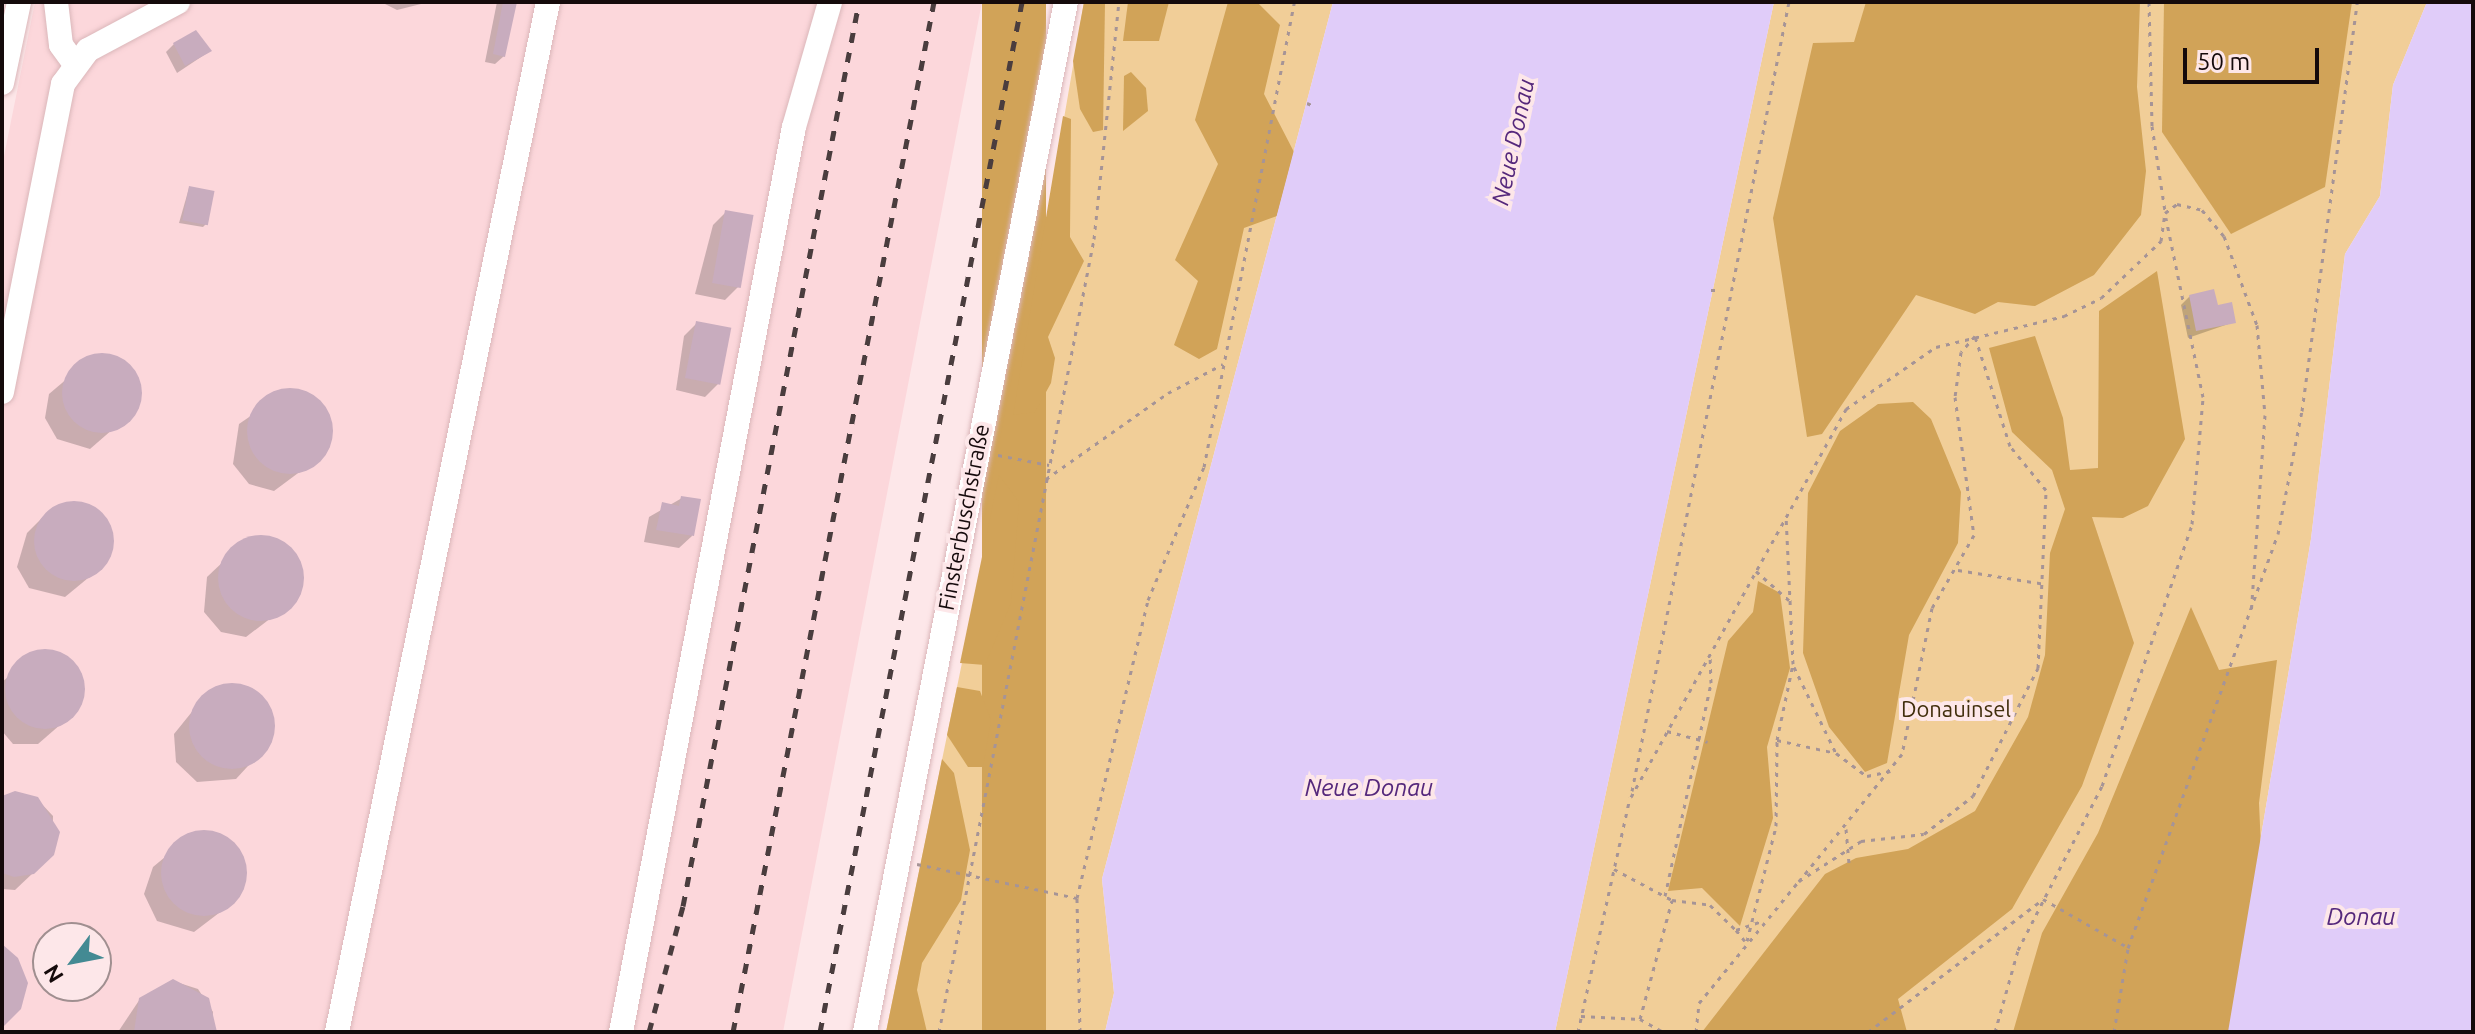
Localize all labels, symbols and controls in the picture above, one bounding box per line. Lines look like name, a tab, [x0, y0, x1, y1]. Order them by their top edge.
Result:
scale bar	[2187, 32, 2323, 82]
text: 50 m	[2197, 48, 2250, 75]
water label: Neue Donau	[1486, 76, 1540, 208]
street label: Finsterbuschstraße	[932, 422, 994, 612]
park label: Donauinsel	[1901, 696, 2011, 722]
water label: Neue Donau	[1305, 774, 1433, 802]
water label: Donau	[2326, 903, 2396, 931]
north arrow	[32, 922, 112, 1002]
text: N	[38, 960, 68, 988]

